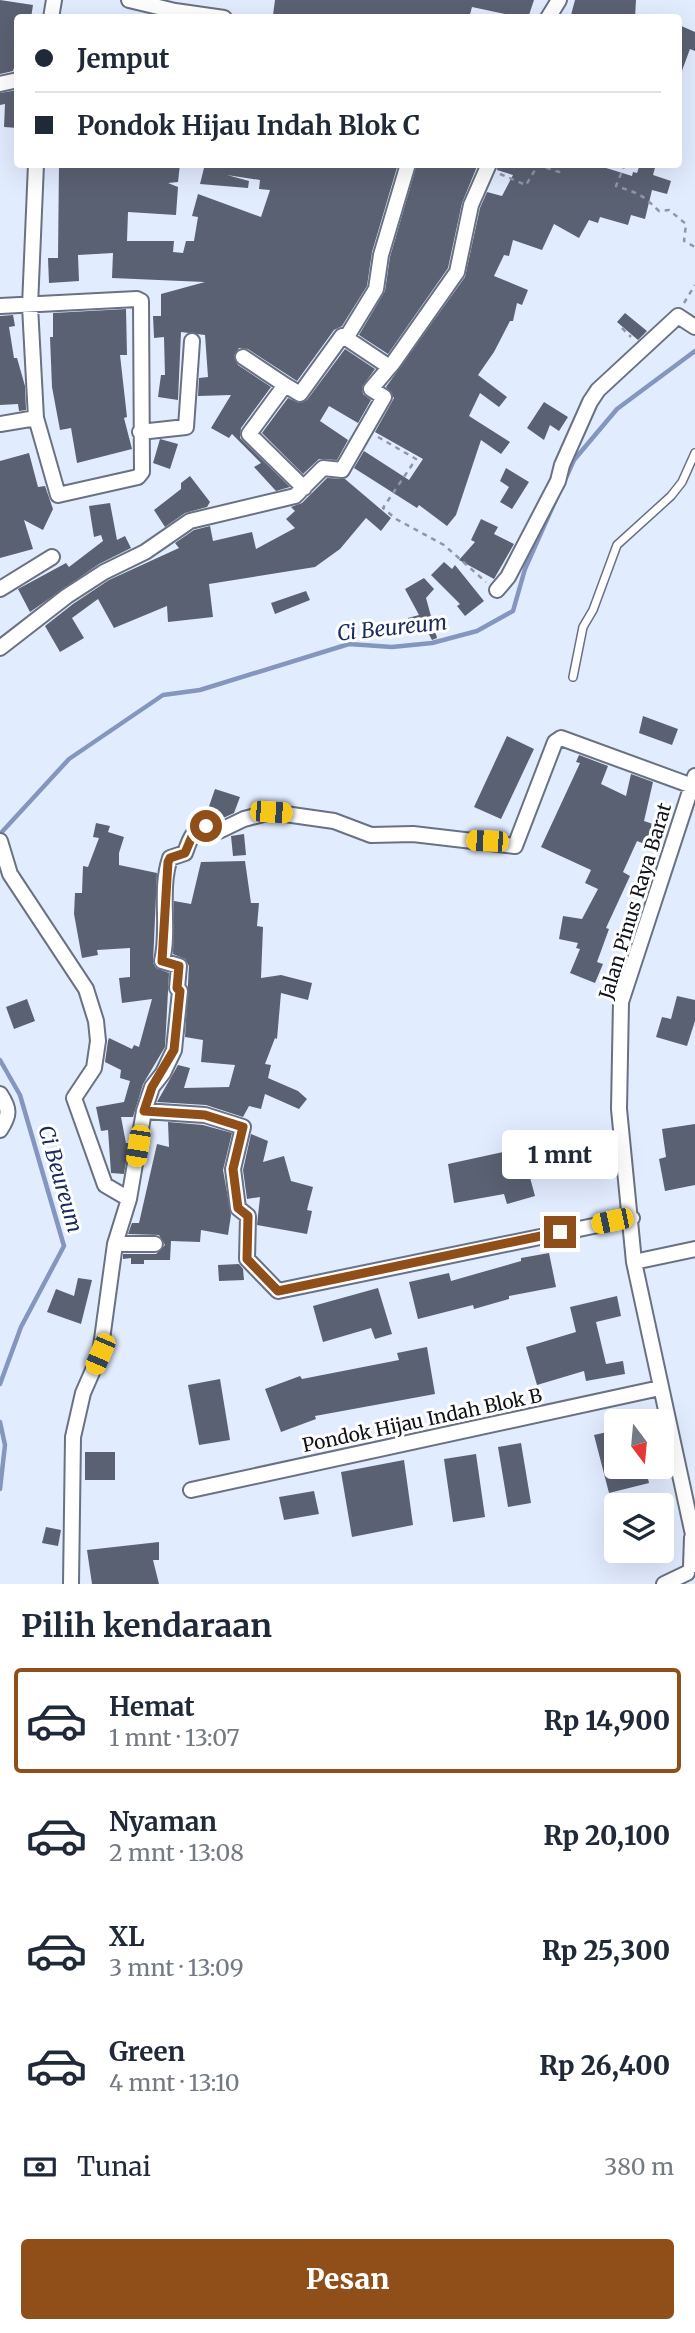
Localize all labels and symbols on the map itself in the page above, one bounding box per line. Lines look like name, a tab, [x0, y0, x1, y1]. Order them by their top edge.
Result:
water label: Ci Beureum	[335, 608, 448, 647]
street label: Jalan Pinus Raya Barat	[593, 799, 676, 1003]
car	[250, 800, 293, 824]
route start	[190, 810, 222, 842]
car	[466, 830, 509, 852]
water label: Ci Beureum	[32, 1122, 89, 1236]
car	[125, 1124, 152, 1168]
callout: 1 mnt	[502, 1130, 618, 1180]
car	[590, 1206, 635, 1236]
route end	[544, 1216, 576, 1248]
car	[83, 1331, 118, 1377]
street label: Pondok Hijau Indah Blok B	[300, 1383, 544, 1457]
north arrow	[604, 1409, 674, 1479]

